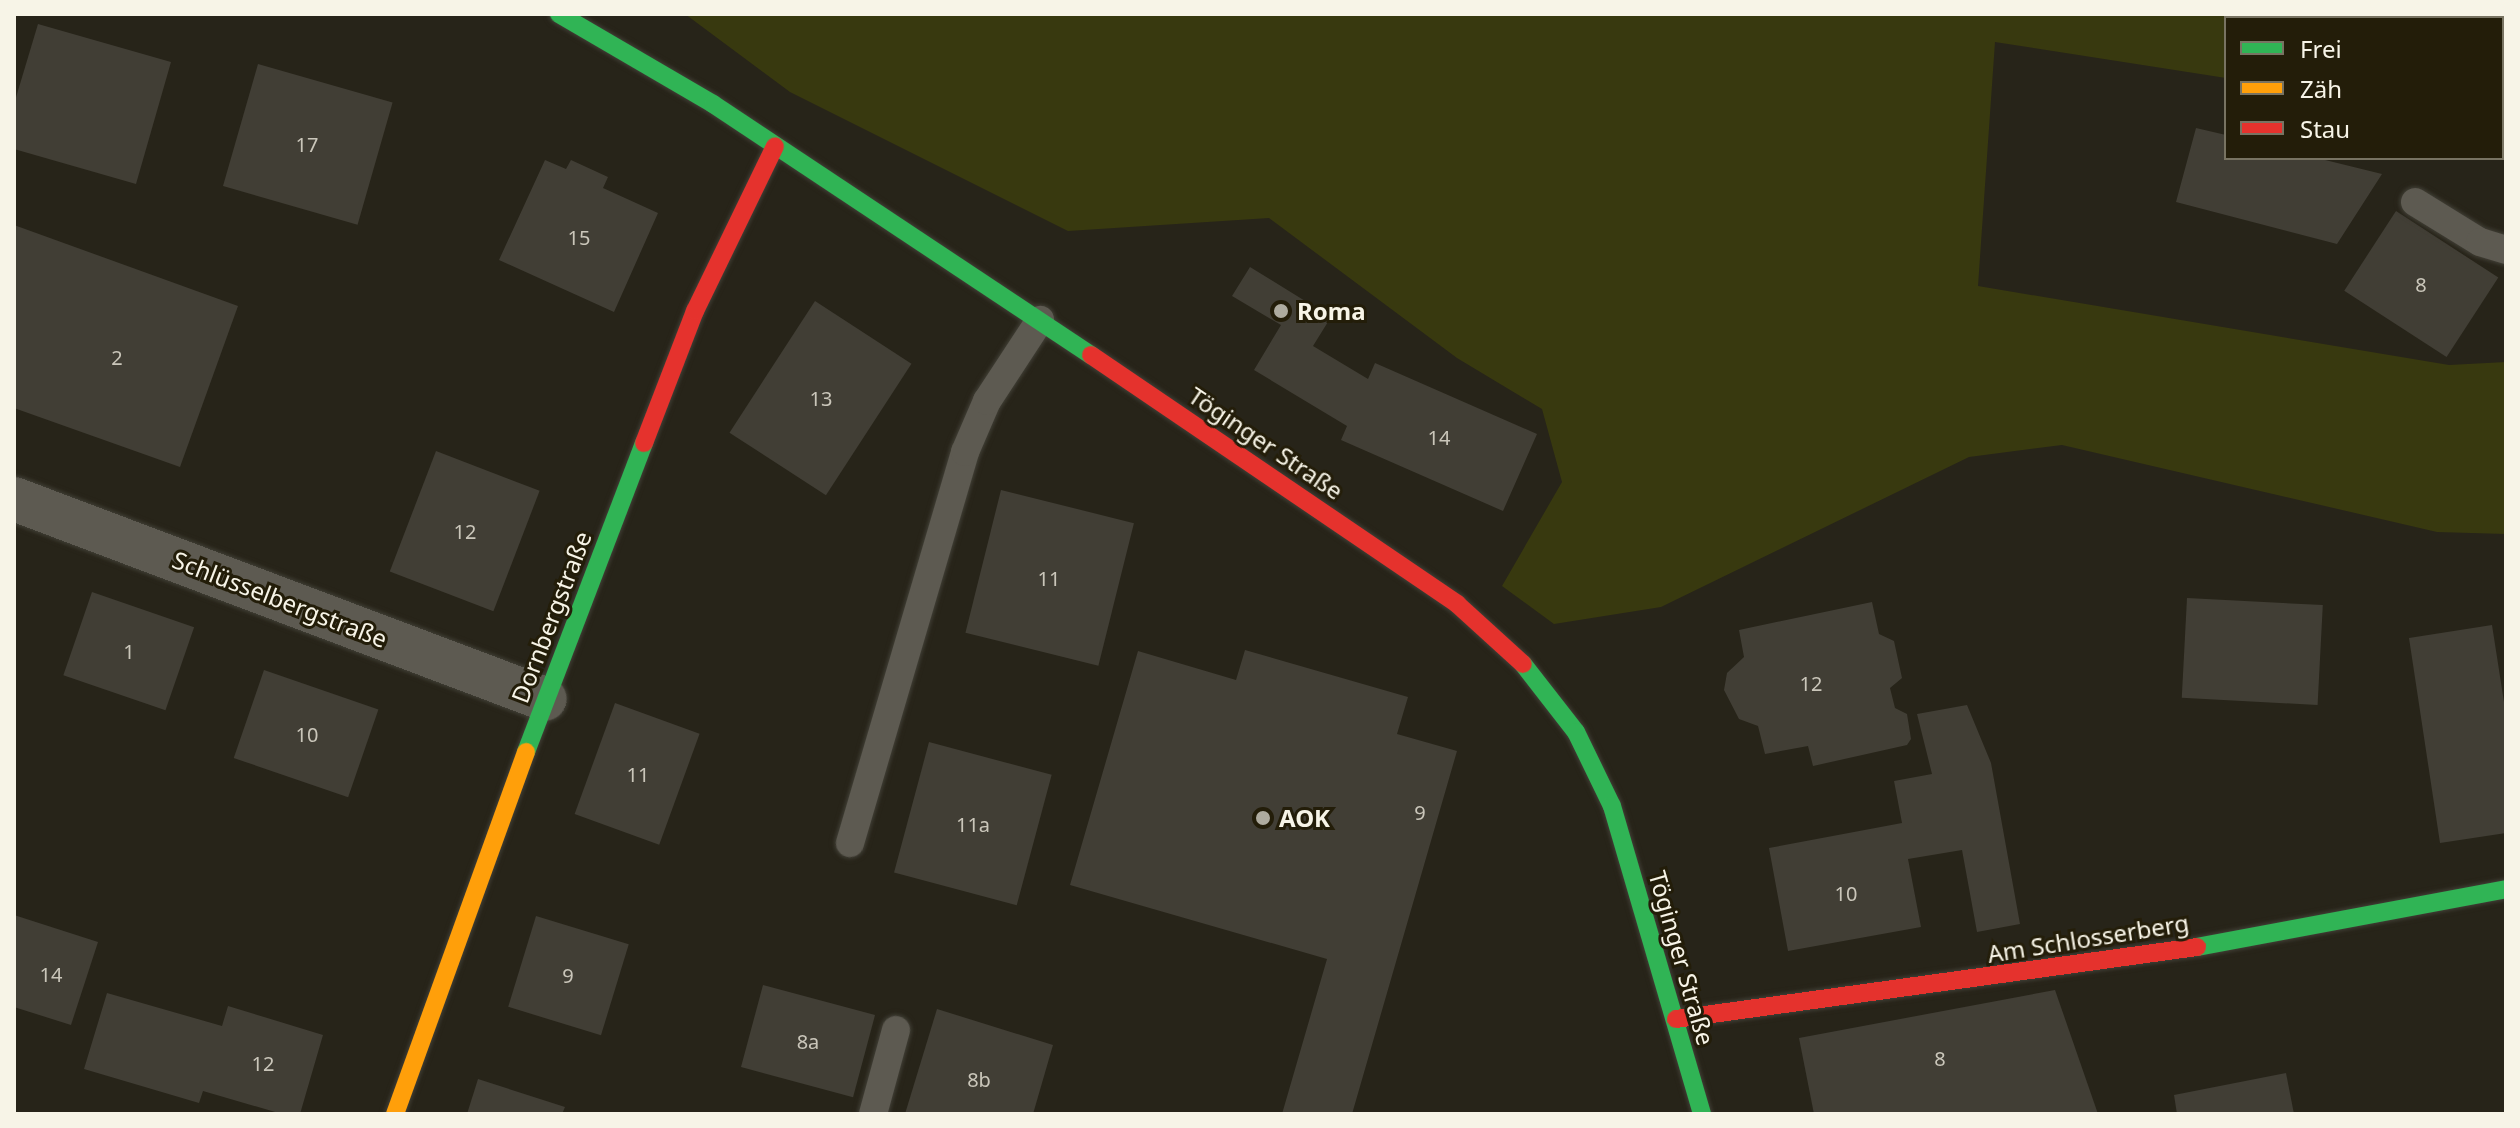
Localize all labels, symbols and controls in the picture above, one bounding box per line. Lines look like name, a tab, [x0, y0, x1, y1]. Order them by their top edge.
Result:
legend	[2224, 16, 2504, 160]
text: Frei	[2300, 32, 2342, 65]
text: Zäh	[2300, 72, 2342, 105]
text: Stau	[2300, 112, 2350, 145]
house number: 17	[296, 132, 318, 156]
house number: 15	[568, 225, 590, 249]
house number: 8	[2415, 272, 2427, 296]
place label: Roma	[1297, 297, 1366, 325]
marker: Roma	[1272, 302, 1290, 320]
house number: 2	[111, 345, 123, 369]
street label: Töginger Straße	[1183, 381, 1349, 505]
house number: 13	[810, 386, 832, 410]
house number: 14	[1428, 425, 1450, 449]
house number: 12	[454, 519, 476, 543]
street label: Dornbergstraße	[505, 527, 597, 707]
street label: Schlüsselbergstraße	[169, 545, 391, 653]
house number: 11	[1038, 566, 1060, 590]
house number: 1	[123, 639, 135, 663]
house number: 12	[1800, 671, 1822, 695]
house number: 10	[296, 722, 318, 746]
house number: 11	[627, 762, 649, 786]
house number: 9	[1414, 800, 1426, 824]
place label: AOK	[1279, 804, 1330, 832]
marker: AOK	[1254, 809, 1272, 827]
house number: 11a	[956, 812, 990, 836]
street label: Töginger Straße	[1643, 868, 1721, 1048]
house number: 10	[1835, 881, 1857, 905]
street label: Am Schlosserberg	[1985, 908, 2191, 968]
house number: 14	[40, 962, 62, 986]
house number: 9	[562, 963, 574, 987]
house number: 8a	[797, 1029, 819, 1053]
house number: 8	[1934, 1046, 1946, 1070]
house number: 12	[252, 1051, 274, 1075]
house number: 8b	[967, 1067, 991, 1091]

